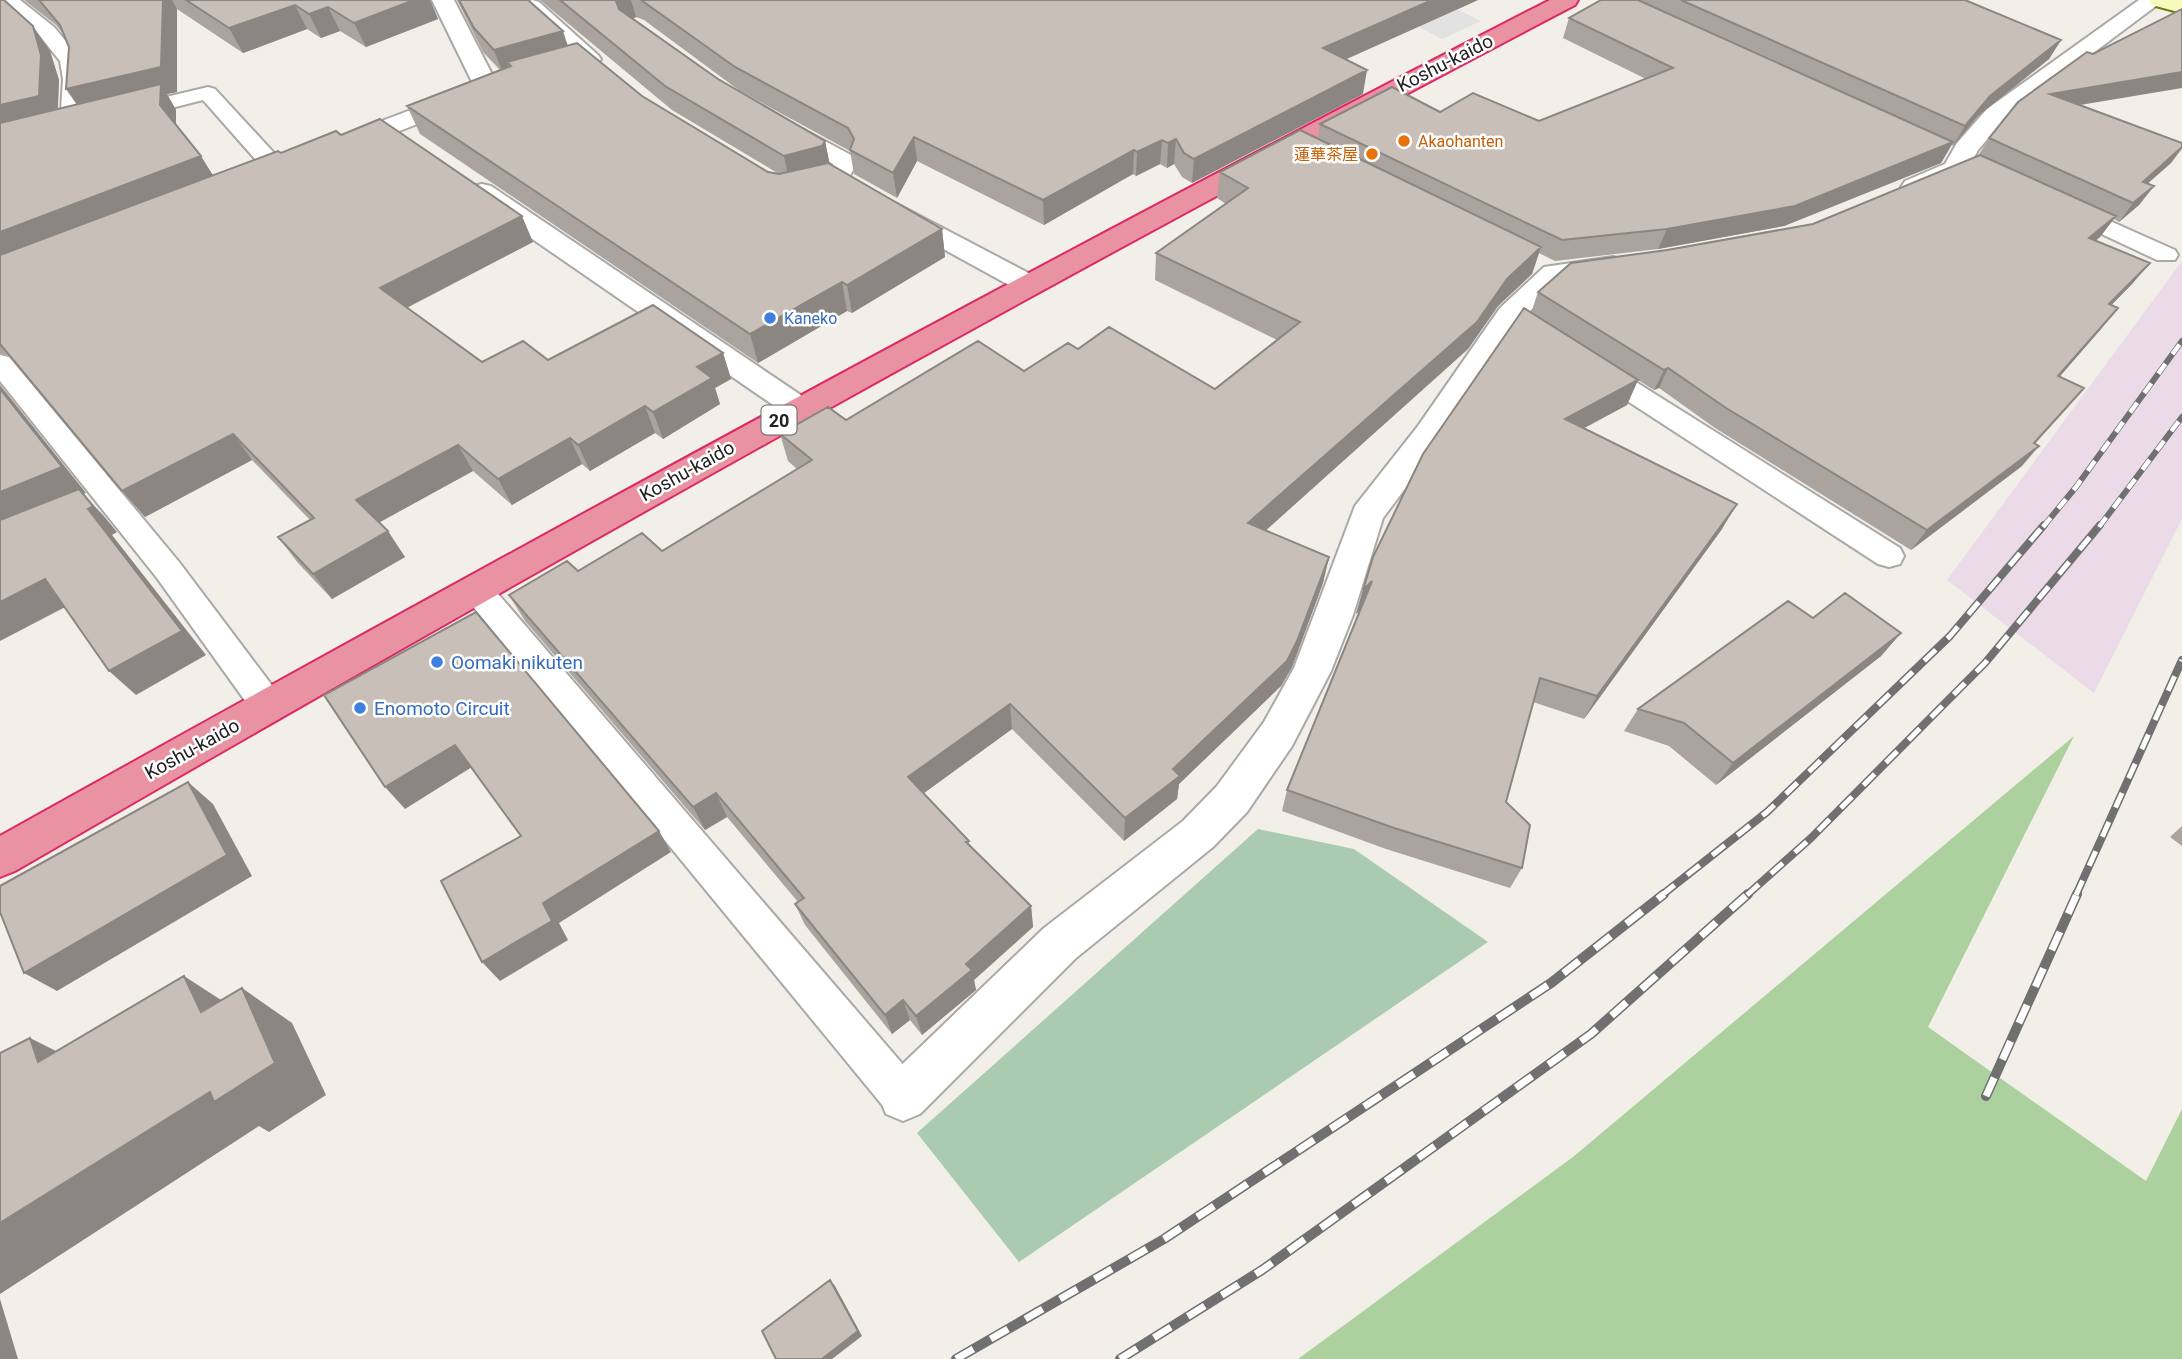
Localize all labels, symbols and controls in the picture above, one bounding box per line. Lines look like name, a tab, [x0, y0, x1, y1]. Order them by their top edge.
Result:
street label: Koshu-kaido	[1393, 29, 1497, 97]
place label: Akaohanten	[1418, 132, 1503, 151]
marker: Akaohanten	[1396, 133, 1412, 149]
place label: 蓮華茶屋	[1294, 145, 1358, 164]
marker: 蓮華茶屋	[1364, 146, 1380, 162]
place label: Kaneko	[784, 309, 837, 328]
marker: Kaneko	[762, 310, 778, 326]
road number: 20	[762, 406, 796, 434]
street label: Koshu-kaido	[636, 436, 738, 506]
place label: Oomaki nikuten	[451, 651, 583, 674]
marker: Oomaki nikuten	[429, 654, 445, 670]
place label: Enomoto Circuit	[374, 697, 510, 720]
marker: Enomoto Circuit	[352, 700, 368, 716]
street label: Koshu-kaido	[141, 714, 243, 784]

